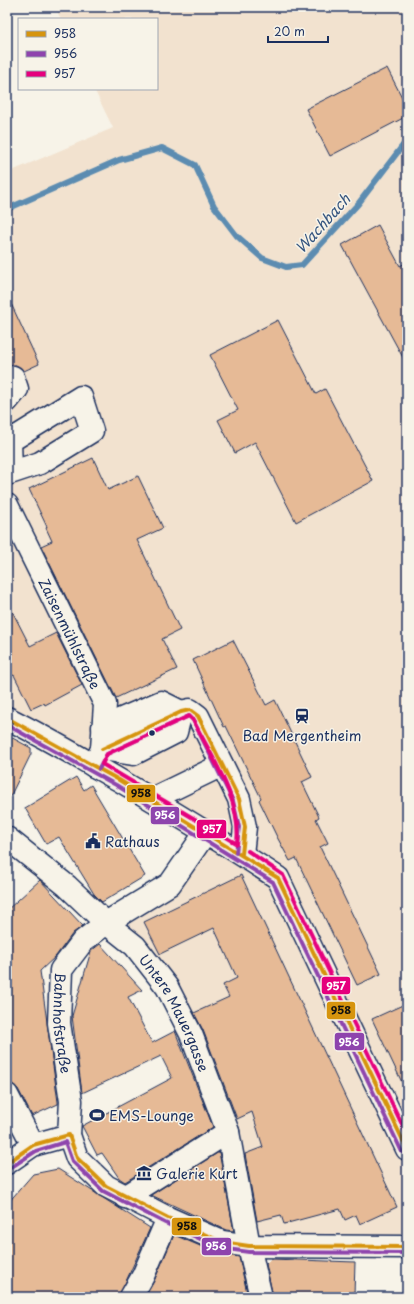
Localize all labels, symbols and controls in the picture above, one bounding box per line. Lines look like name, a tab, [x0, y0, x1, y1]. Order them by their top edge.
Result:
legend	[18, 18, 158, 90]
scale bar	[268, 18, 328, 44]
text: 20 m	[274, 22, 305, 40]
text: 958	[54, 24, 76, 42]
text: 956	[54, 44, 77, 62]
text: 957	[54, 64, 76, 82]
water label: Wachbach	[289, 188, 355, 258]
street label: Zaisenmühlstraße	[34, 574, 106, 692]
station icon: Bad Mergentheim	[293, 707, 311, 725]
place label: Bad Mergentheim	[242, 725, 362, 746]
unlabelled marker	[147, 728, 157, 738]
line badge: 958	[126, 784, 156, 803]
text: 958	[131, 784, 151, 801]
line badge: 956	[150, 806, 180, 825]
text: 956	[154, 806, 176, 823]
line badge: 957	[196, 819, 227, 839]
text: 957	[202, 820, 222, 837]
place label: Rathaus	[105, 831, 160, 852]
public building icon: Rathaus	[84, 832, 102, 850]
street label: Untere Mauergasse	[134, 949, 215, 1075]
street label: Bahnhofstraße	[48, 972, 77, 1075]
line badge: 957	[321, 976, 351, 995]
text: 957	[326, 977, 346, 994]
line badge: 958	[326, 1001, 356, 1020]
text: 958	[331, 1001, 351, 1018]
line badge: 956	[334, 1032, 365, 1051]
text: 956	[338, 1033, 360, 1050]
place label: EMS-Lounge	[109, 1105, 194, 1126]
sports icon: EMS-Lounge	[88, 1106, 106, 1124]
place label: Galerie Kurt	[156, 1163, 238, 1184]
museum icon: Galerie Kurt	[135, 1164, 153, 1182]
line badge: 958	[171, 1217, 202, 1236]
text: 958	[177, 1217, 197, 1234]
line badge: 956	[201, 1237, 232, 1256]
text: 956	[205, 1237, 227, 1254]

